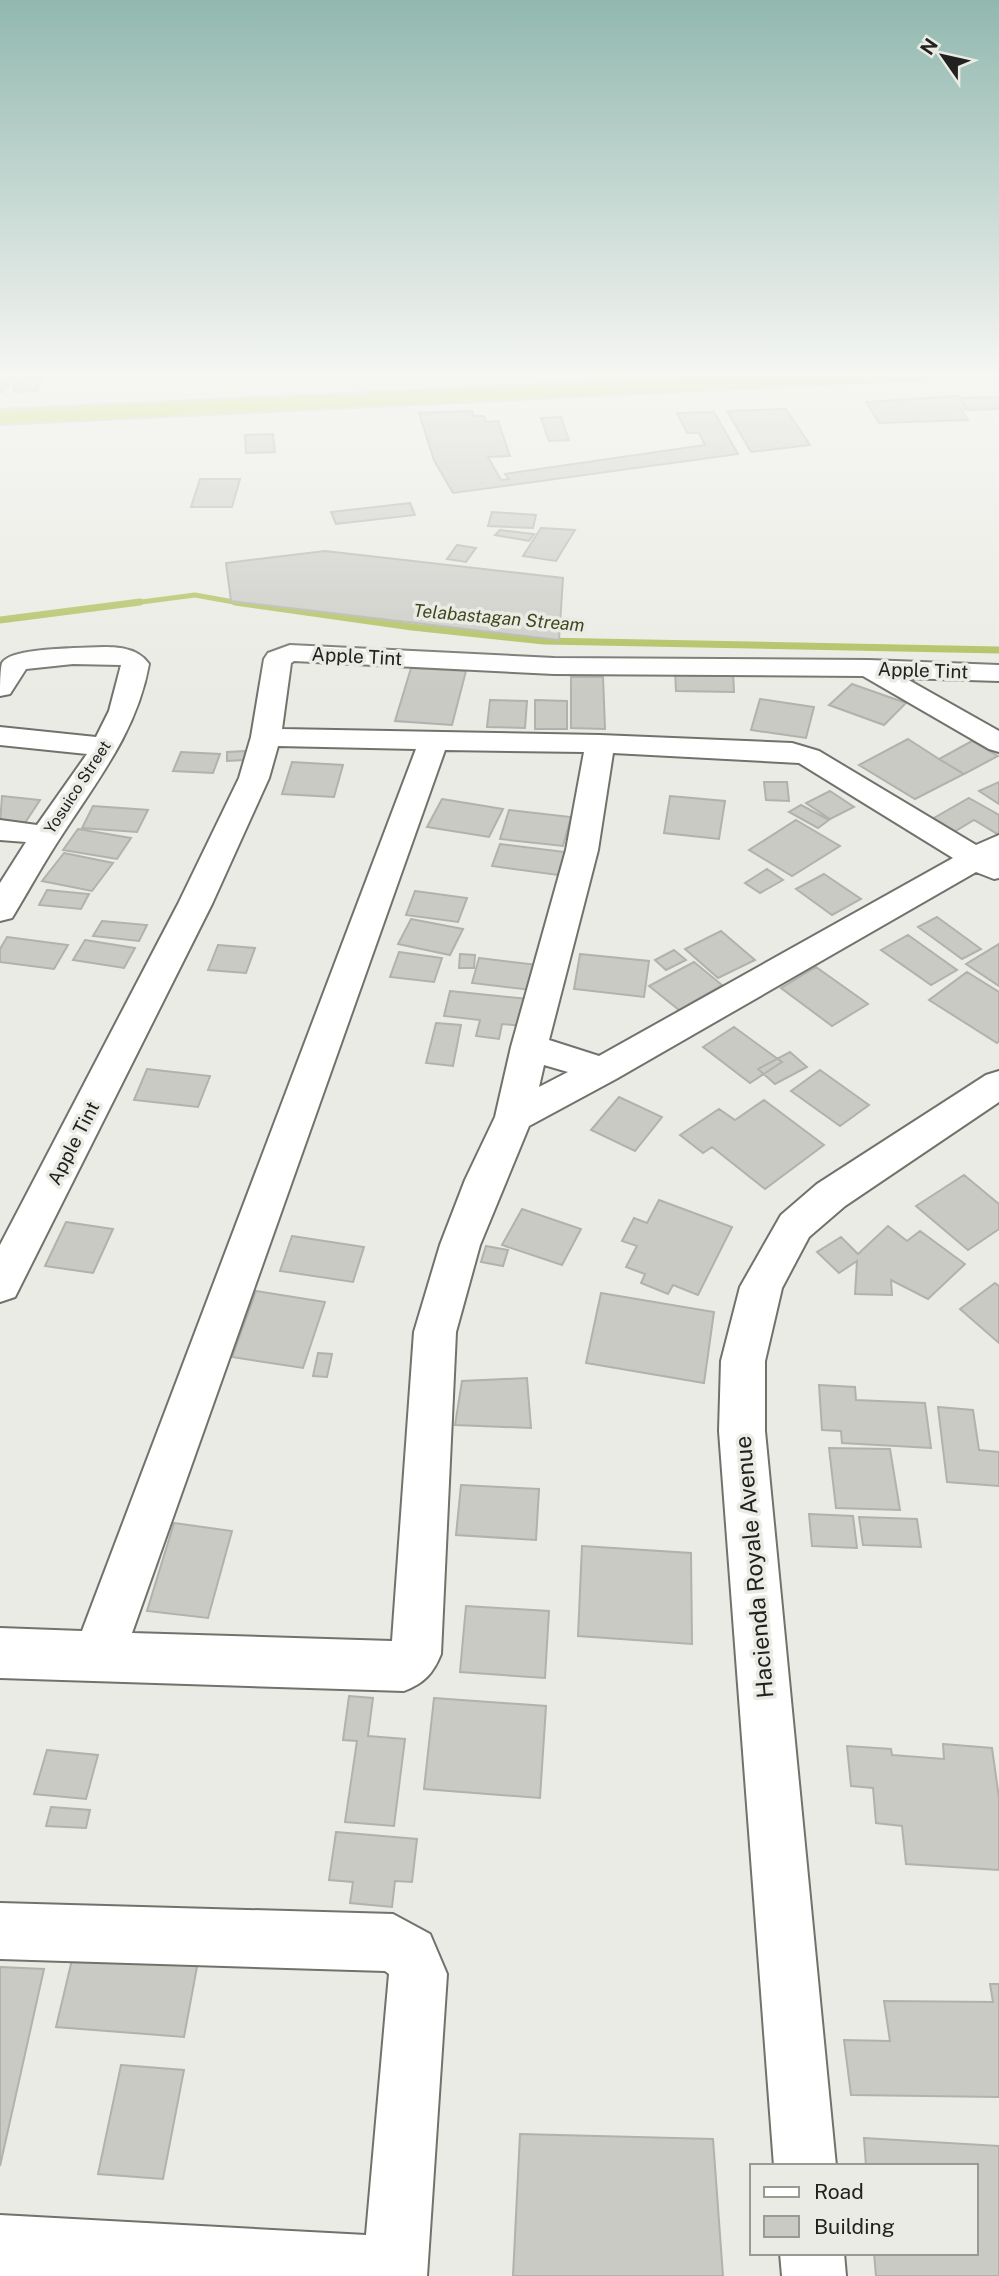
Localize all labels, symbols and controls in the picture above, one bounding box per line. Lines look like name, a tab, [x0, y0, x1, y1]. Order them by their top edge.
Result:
north arrow	[908, 21, 978, 91]
text: N	[916, 34, 942, 59]
water label: Telabastagan Stream	[413, 600, 586, 635]
street label: Apple Tint	[311, 643, 403, 669]
street label: Apple Tint	[877, 657, 969, 683]
street label: Yosuico Street	[40, 737, 115, 837]
street label: Apple Tint	[43, 1098, 103, 1188]
street label: Hacienda Royale Avenue	[729, 1435, 778, 1699]
legend	[750, 2164, 978, 2255]
text: Road	[814, 2179, 864, 2204]
text: Building	[814, 2214, 895, 2239]

